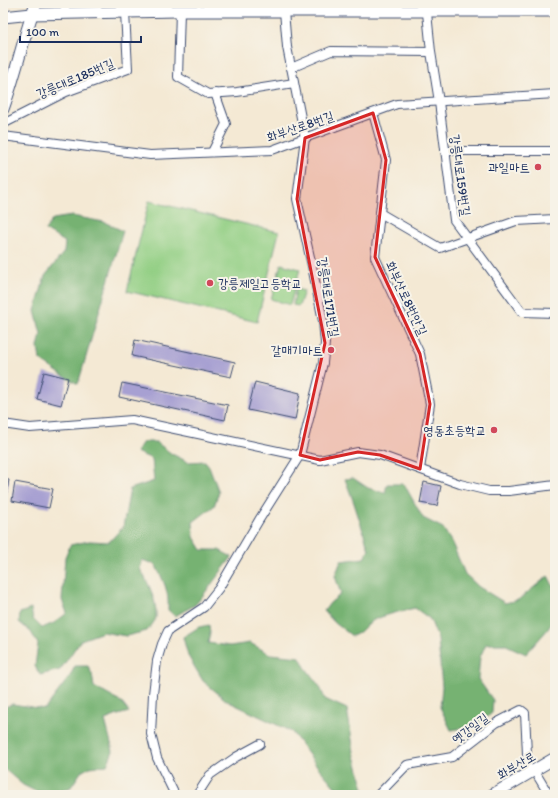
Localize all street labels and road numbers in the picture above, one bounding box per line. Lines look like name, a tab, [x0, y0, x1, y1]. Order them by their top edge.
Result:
street label: 강릉대로185번길	[34, 55, 116, 102]
street label: 화부산로8번길	[265, 108, 336, 145]
street label: 강릉대로159번길	[447, 133, 474, 217]
street label: 강릉대로171번길	[315, 256, 342, 338]
street label: 화부산로8번안길	[383, 259, 430, 338]
street label: 옛강일길	[449, 710, 492, 747]
street label: 화부산로	[494, 748, 538, 782]

